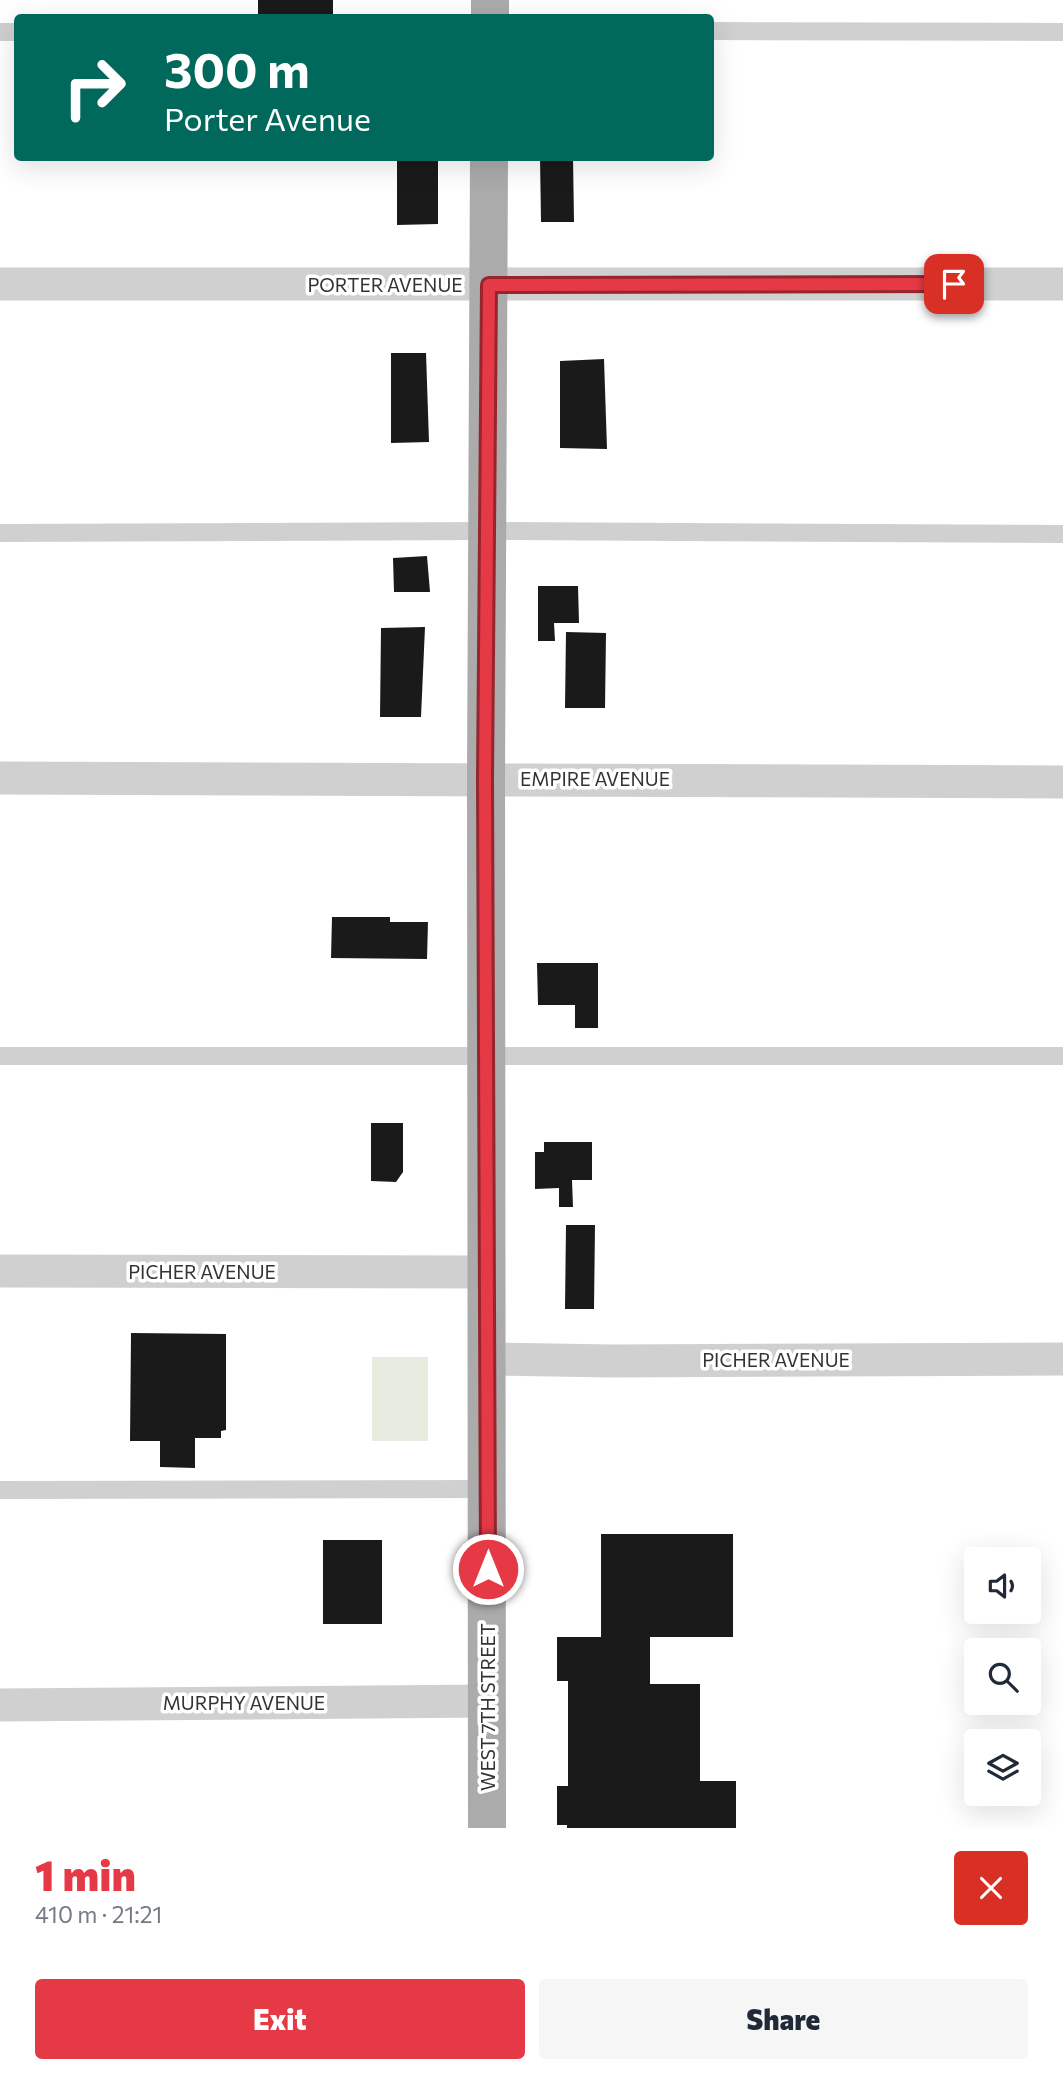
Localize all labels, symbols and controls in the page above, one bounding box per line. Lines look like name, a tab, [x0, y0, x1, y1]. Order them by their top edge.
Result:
text: 300 m	[164, 38, 310, 98]
icon: right	[49, 42, 140, 133]
text: Porter Avenue	[164, 98, 371, 138]
pin	[924, 254, 984, 314]
icon: arrive	[935, 265, 973, 303]
street label: PORTER AVENUE	[307, 273, 463, 296]
street label: EMPIRE AVENUE	[520, 767, 670, 790]
street label: PICHER AVENUE	[128, 1260, 276, 1283]
street label: PICHER AVENUE	[702, 1348, 850, 1371]
position arrow	[451, 1532, 525, 1606]
map controls	[964, 1547, 1041, 1806]
button: sound	[964, 1547, 1041, 1624]
street label: WEST 7TH STREET	[476, 1623, 499, 1791]
button: search	[964, 1638, 1041, 1715]
street label: MURPHY AVENUE	[163, 1691, 325, 1714]
button: layers	[964, 1729, 1041, 1806]
text: 1 min	[35, 1848, 136, 1900]
button: close	[954, 1851, 1028, 1925]
text: 410 m · 21:21	[35, 1900, 162, 1928]
button: Exit	[35, 1979, 525, 2059]
button: Share	[539, 1979, 1028, 2059]

